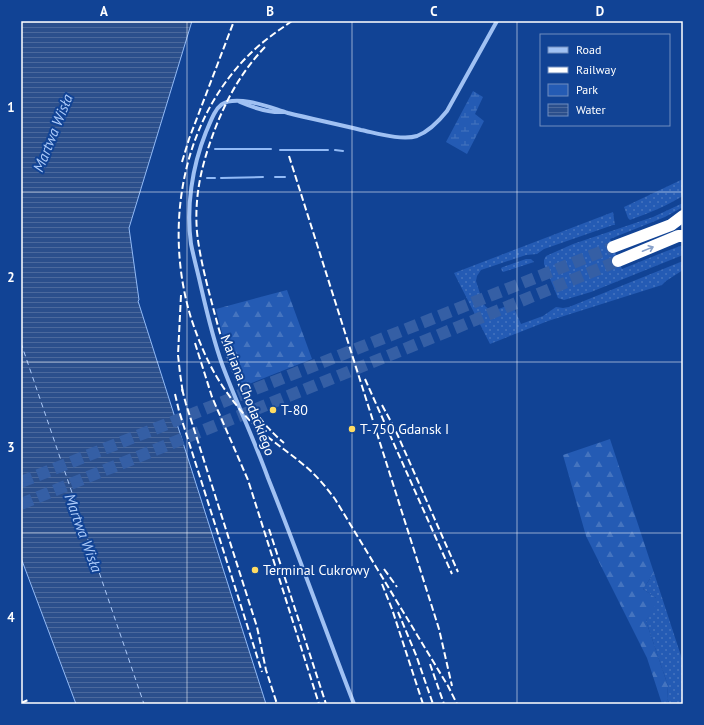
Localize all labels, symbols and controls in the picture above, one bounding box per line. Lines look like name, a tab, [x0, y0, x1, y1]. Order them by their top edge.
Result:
text: A	[100, 3, 108, 20]
text: B	[266, 3, 274, 20]
text: C	[430, 3, 438, 20]
text: D	[596, 3, 604, 20]
legend	[540, 34, 670, 126]
text: Road	[576, 42, 601, 57]
text: Railway	[576, 62, 616, 77]
text: Park	[576, 82, 598, 97]
water label: Martwa Wisła	[28, 90, 77, 175]
text: 1	[7, 99, 15, 116]
text: Water	[576, 102, 606, 117]
one-way arrow	[642, 244, 654, 252]
text: 2	[7, 269, 15, 286]
street label: Mariana Chodackiego	[217, 332, 279, 458]
place label: T-80	[281, 401, 308, 419]
marker: T-80	[268, 405, 278, 415]
place label: T-750 Gdansk I	[360, 420, 449, 438]
marker: T-750 Gdansk I	[347, 424, 357, 434]
text: 3	[7, 439, 15, 456]
water label: Martwa Wisła	[60, 491, 107, 575]
place label: Terminal Cukrowy	[263, 561, 370, 579]
marker: Terminal Cukrowy	[250, 565, 260, 575]
text: 4	[7, 609, 15, 626]

